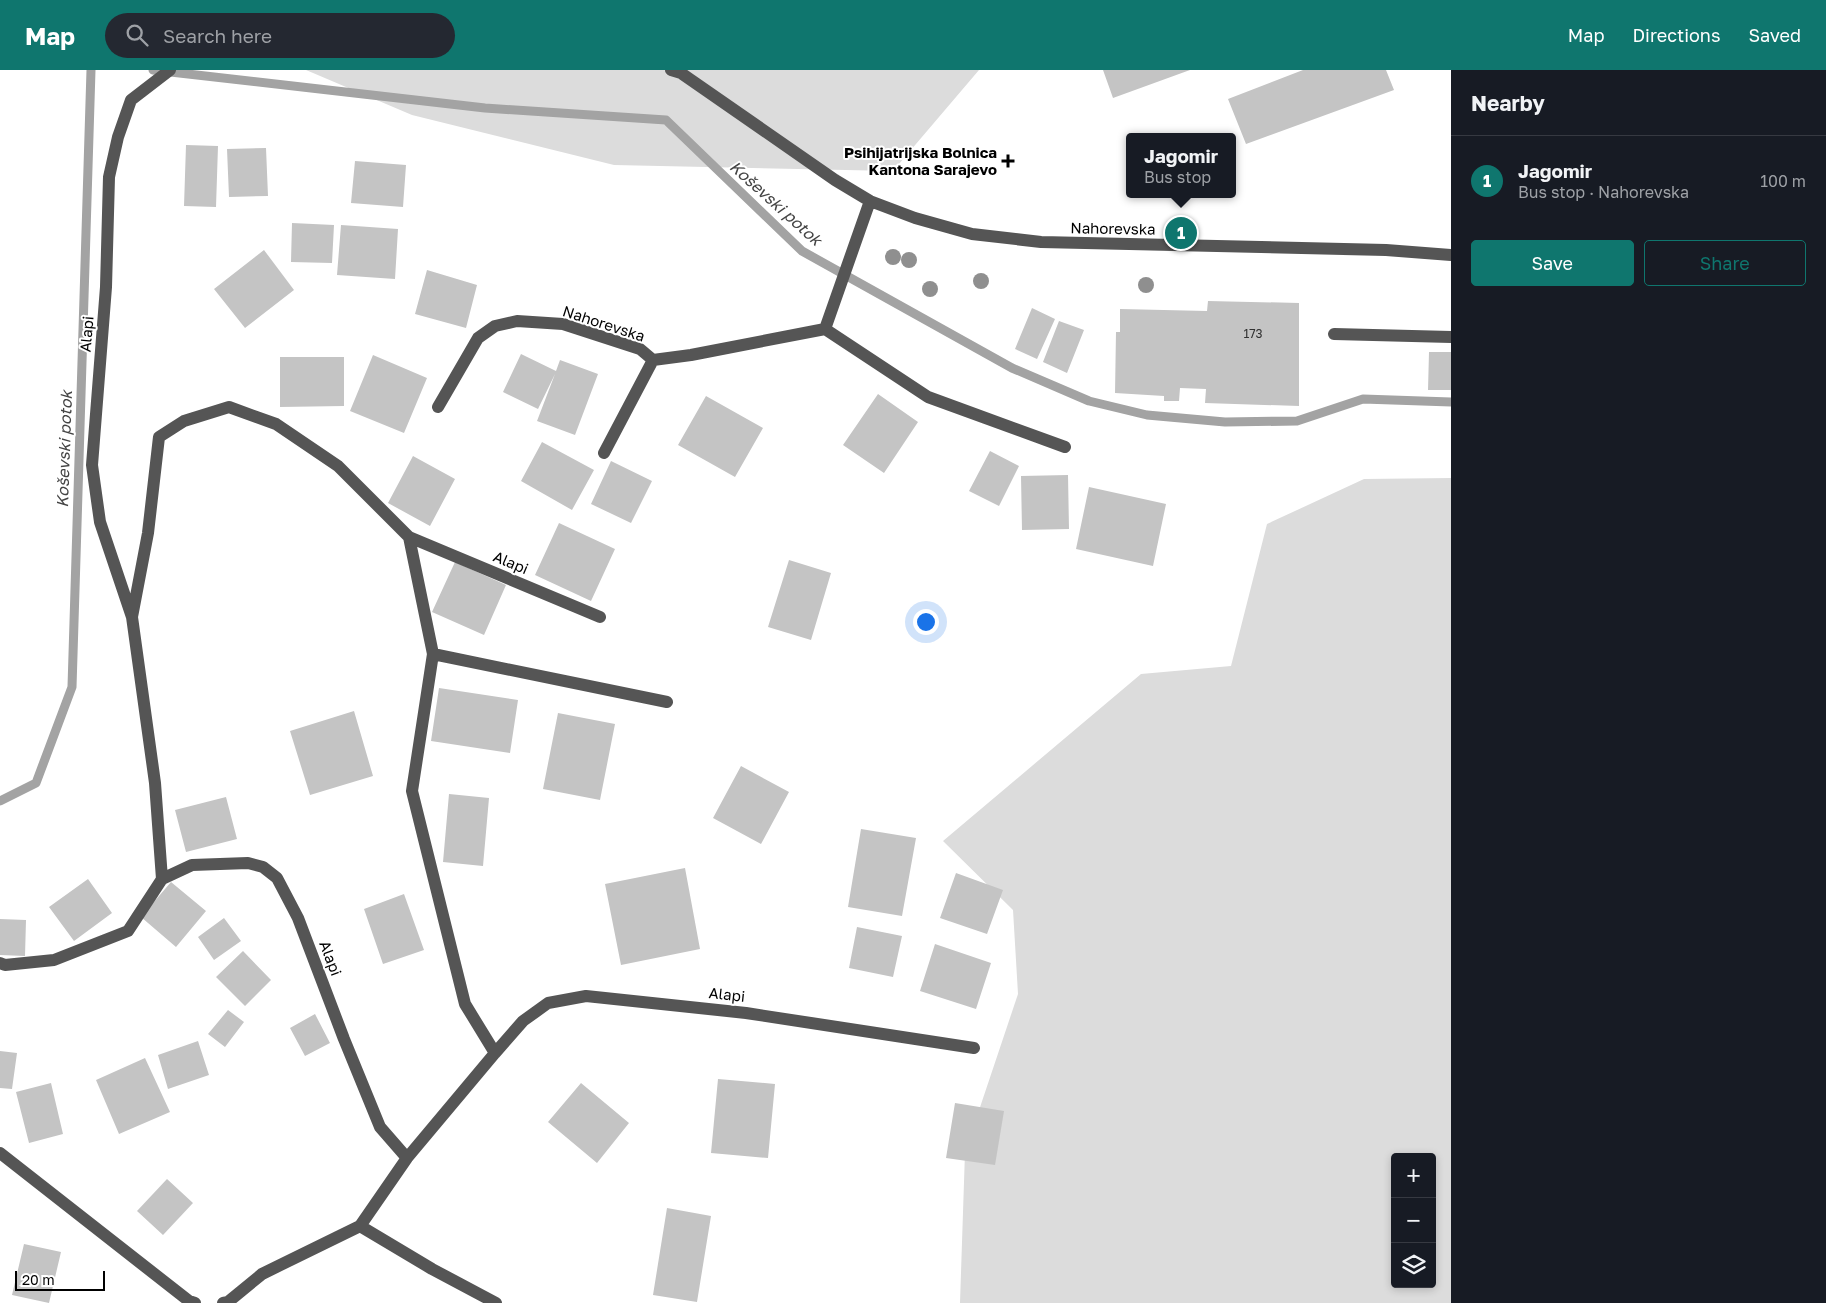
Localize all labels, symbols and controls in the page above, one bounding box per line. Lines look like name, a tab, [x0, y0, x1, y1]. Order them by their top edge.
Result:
search box	[105, 13, 455, 58]
text: Map	[25, 21, 75, 50]
icon: search	[123, 21, 151, 49]
text: Search here	[163, 24, 272, 47]
text: Map	[1568, 24, 1604, 46]
text: Directions	[1632, 24, 1720, 46]
text: Saved	[1748, 24, 1801, 46]
text: Nearby	[1471, 90, 1545, 116]
popup	[1126, 133, 1236, 198]
place label: Psihijatrijska Bolnica Kantona Sarajevo	[844, 143, 997, 178]
text: Jagomir	[1144, 144, 1218, 167]
marker: Psihijatrijska Bolnica Kantona Sarajevo	[1001, 154, 1015, 168]
water label: Koševski potok	[726, 156, 828, 251]
text: Jagomir	[1518, 159, 1592, 182]
text: Bus stop	[1144, 167, 1211, 187]
text: 1	[1483, 171, 1491, 191]
text: 100 m	[1760, 171, 1806, 191]
text: Bus stop · Nahorevska	[1518, 182, 1689, 202]
pin: 1	[1165, 214, 1197, 252]
street label: Nahorevska	[1070, 218, 1156, 238]
button: Save	[1471, 240, 1634, 286]
button: Share	[1644, 240, 1806, 286]
street label: Nahorevska	[561, 301, 647, 345]
street label: Alapi	[75, 315, 97, 353]
house number: 173	[1243, 326, 1263, 341]
water label: Koševski potok	[52, 388, 76, 508]
street label: Alapi	[491, 547, 531, 577]
your location	[913, 609, 939, 635]
street label: Alapi	[316, 938, 346, 978]
street label: Alapi	[708, 983, 746, 1005]
map controls	[1391, 1153, 1436, 1288]
button: +	[1391, 1153, 1436, 1198]
button: −	[1391, 1198, 1436, 1243]
button: layers	[1391, 1243, 1436, 1288]
scale bar	[15, 1268, 105, 1291]
text: 20 m	[22, 1271, 55, 1288]

